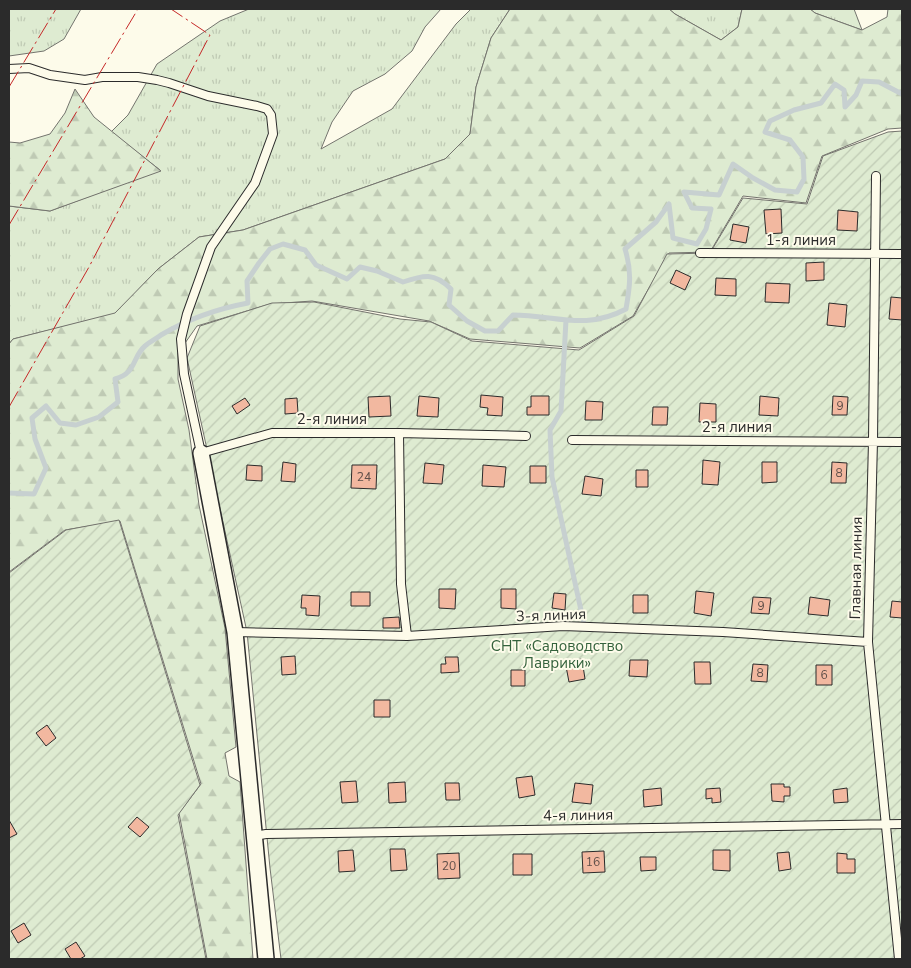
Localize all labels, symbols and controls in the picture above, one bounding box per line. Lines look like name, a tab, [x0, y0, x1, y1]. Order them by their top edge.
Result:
street label: 1-я линия	[766, 230, 836, 250]
house number: 9	[836, 398, 844, 414]
street label: 2-я линия	[297, 409, 367, 429]
street label: 2-я линия	[702, 417, 772, 437]
house number: 8	[835, 465, 843, 481]
house number: 24	[357, 469, 371, 485]
street label: Главная линия	[845, 516, 867, 620]
house number: 9	[757, 598, 765, 614]
street label: 3-я линия	[516, 604, 586, 626]
park label: СНТ «Садоводство Лаврики»	[491, 636, 623, 673]
house number: 8	[756, 665, 764, 681]
house number: 6	[820, 667, 828, 683]
street label: 4-я линия	[543, 804, 613, 826]
house number: 16	[586, 854, 600, 870]
house number: 20	[442, 858, 456, 874]

